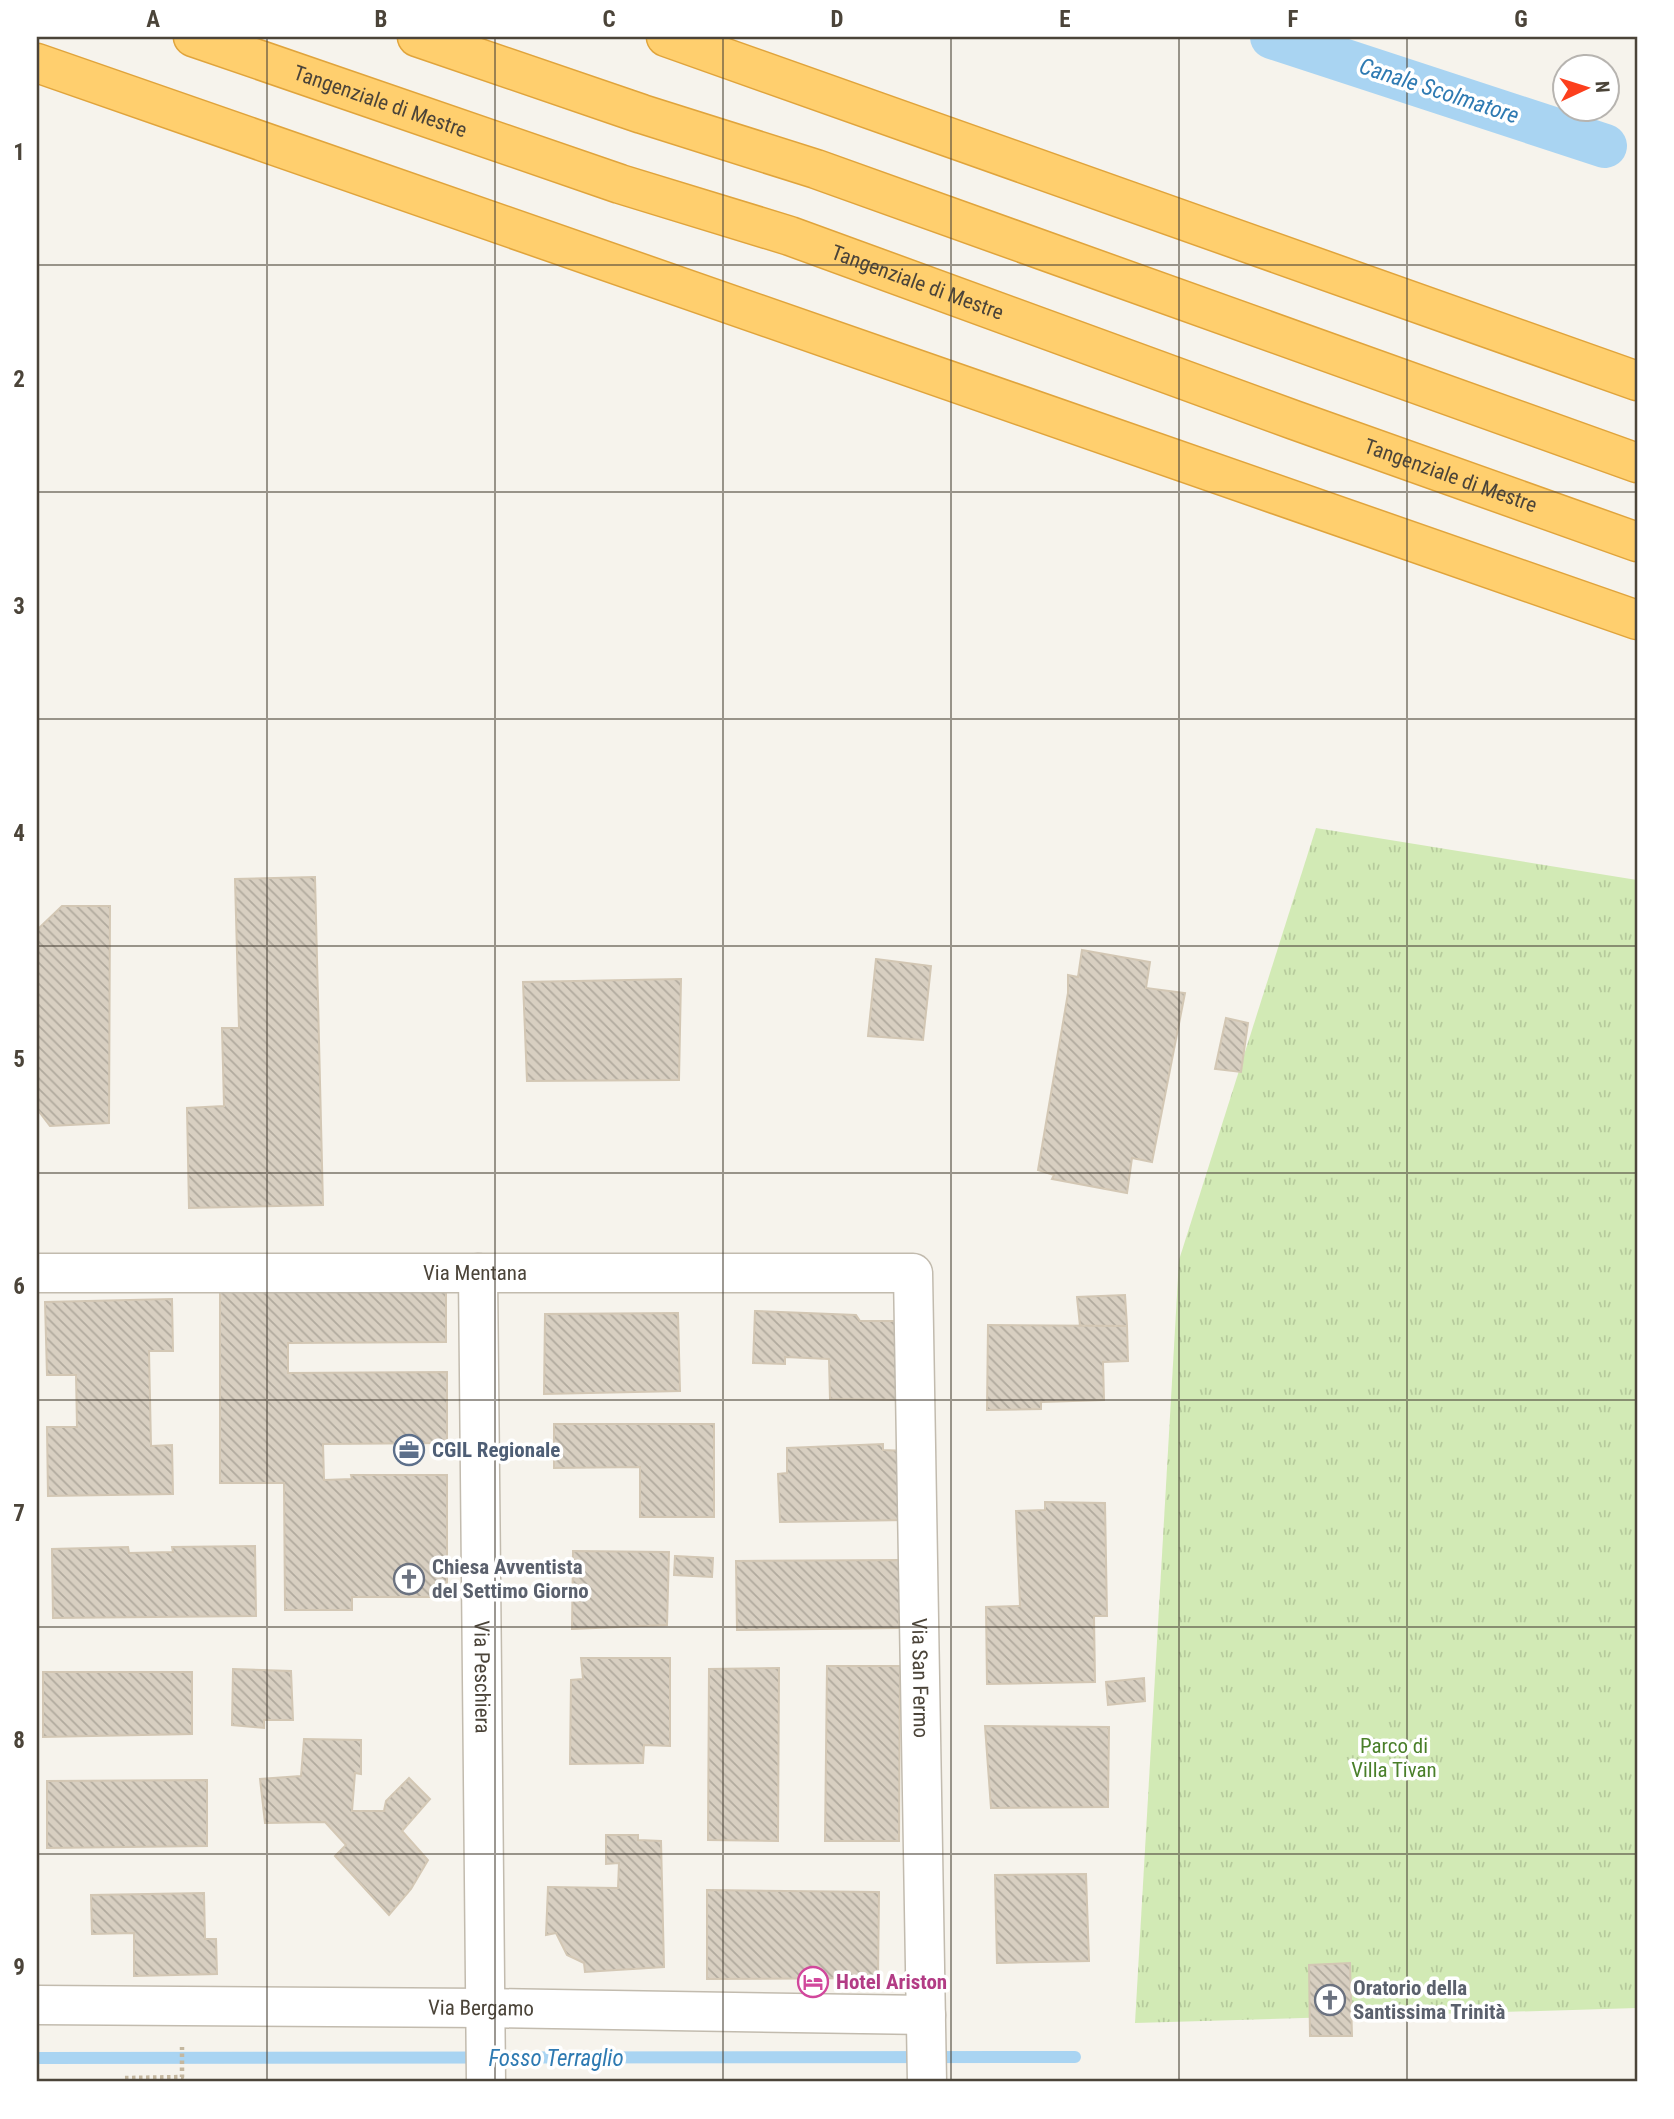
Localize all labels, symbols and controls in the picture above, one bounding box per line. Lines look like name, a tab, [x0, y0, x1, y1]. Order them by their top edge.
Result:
text: A	[146, 6, 160, 33]
text: B	[375, 6, 387, 33]
text: C	[602, 6, 616, 33]
text: D	[831, 6, 844, 33]
text: E	[1059, 6, 1071, 33]
text: F	[1288, 6, 1299, 33]
text: G	[1514, 6, 1528, 33]
north arrow	[1552, 52, 1622, 122]
water label: Canale Scolmatore	[1356, 53, 1522, 129]
street label: Tangenziale di Mestre	[290, 61, 470, 142]
text: N	[1591, 80, 1614, 93]
text: 1	[13, 139, 25, 166]
street label: Tangenziale di Mestre	[828, 240, 1007, 325]
text: 2	[13, 366, 25, 393]
street label: Tangenziale di Mestre	[1361, 434, 1540, 517]
text: 3	[13, 593, 25, 620]
text: 4	[13, 820, 25, 847]
text: 5	[13, 1046, 25, 1073]
street label: Via Mentana	[423, 1261, 527, 1285]
text: 6	[13, 1273, 25, 1300]
office icon: CGIL Regionale	[392, 1433, 426, 1467]
place label: CGIL Regionale	[432, 1438, 560, 1462]
text: 7	[13, 1500, 25, 1527]
place label: Chiesa Avventista del Settimo Giorno	[432, 1555, 589, 1603]
church icon: Chiesa Avventista del Settimo Giorno	[392, 1562, 426, 1596]
street label: Via San Fermo	[907, 1618, 933, 1738]
street label: Via Peschiera	[469, 1620, 495, 1734]
text: 8	[13, 1727, 25, 1754]
park label: Parco di Villa Tivan	[1351, 1734, 1437, 1782]
text: 9	[13, 1954, 25, 1981]
hotel icon: Hotel Ariston	[796, 1965, 830, 1999]
place label: Hotel Ariston	[836, 1970, 947, 1994]
place label: Oratorio della Santissima Trinità	[1353, 1976, 1505, 2024]
church icon: Oratorio della Santissima Trinità	[1313, 1983, 1347, 2017]
street label: Via Bergamo	[428, 1996, 534, 2021]
water label: Fosso Terraglio	[488, 2045, 624, 2072]

